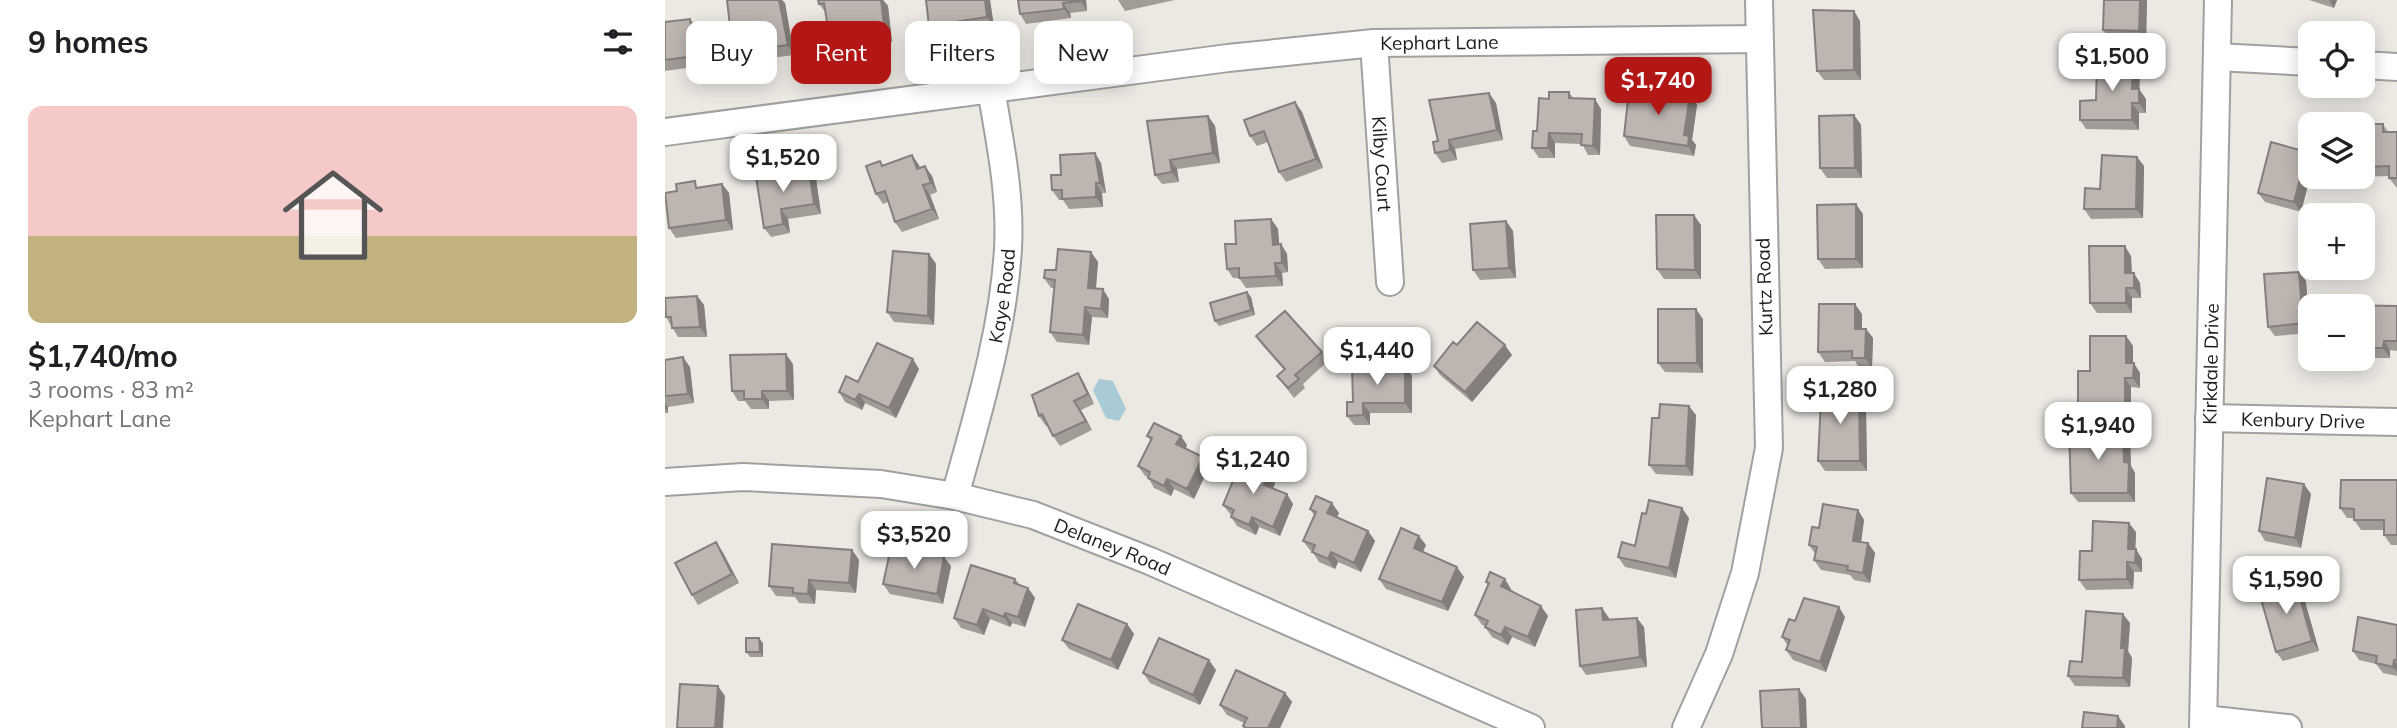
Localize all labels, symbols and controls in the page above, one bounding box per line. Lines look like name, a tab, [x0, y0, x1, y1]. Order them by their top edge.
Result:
chip: Buy	[686, 21, 777, 84]
chip: Rent	[791, 21, 891, 84]
chip: Filters	[905, 21, 1020, 84]
chip: New	[1034, 21, 1133, 84]
map controls	[2298, 21, 2375, 371]
button: locate	[2298, 21, 2375, 98]
text: 9 homes	[28, 23, 149, 61]
icon: filters	[599, 23, 637, 61]
street label: Kephart Lane	[1380, 30, 1499, 55]
pin: $1,500	[2055, 34, 2169, 93]
text: $1,500	[2075, 41, 2149, 70]
pin: $1,740	[1601, 58, 1715, 117]
text: $1,740	[1621, 65, 1695, 94]
button: layers	[2298, 112, 2375, 189]
street label: Kilby Court	[1367, 115, 1397, 213]
pin: $1,520	[726, 134, 840, 194]
text: $1,520	[746, 142, 820, 171]
icon: home	[270, 152, 396, 278]
button: +	[2298, 203, 2375, 280]
street label: Kurtz Road	[1750, 237, 1778, 337]
street label: Kaye Road	[983, 248, 1020, 345]
button: −	[2298, 294, 2375, 371]
street label: Kirkdale Drive	[2197, 303, 2224, 425]
pin: $1,440	[1320, 328, 1434, 387]
text: $1,440	[1340, 335, 1414, 364]
text: $1,740/mo	[28, 337, 178, 375]
pin: $1,280	[1783, 366, 1897, 426]
text: $1,280	[1803, 374, 1877, 403]
text: 3 rooms · 83 m²	[28, 375, 194, 404]
pin: $1,940	[2041, 402, 2155, 462]
text: Kephart Lane	[28, 404, 171, 433]
street label: Kenbury Drive	[2241, 407, 2365, 433]
text: $1,940	[2061, 410, 2135, 439]
pin: $1,240	[1196, 436, 1310, 496]
text: $1,240	[1216, 444, 1290, 473]
pin: $3,520	[857, 512, 971, 571]
street label: Delaney Road	[1051, 512, 1174, 581]
text: $3,520	[877, 519, 951, 548]
pin: $1,590	[2229, 556, 2343, 616]
text: $1,590	[2249, 564, 2323, 593]

